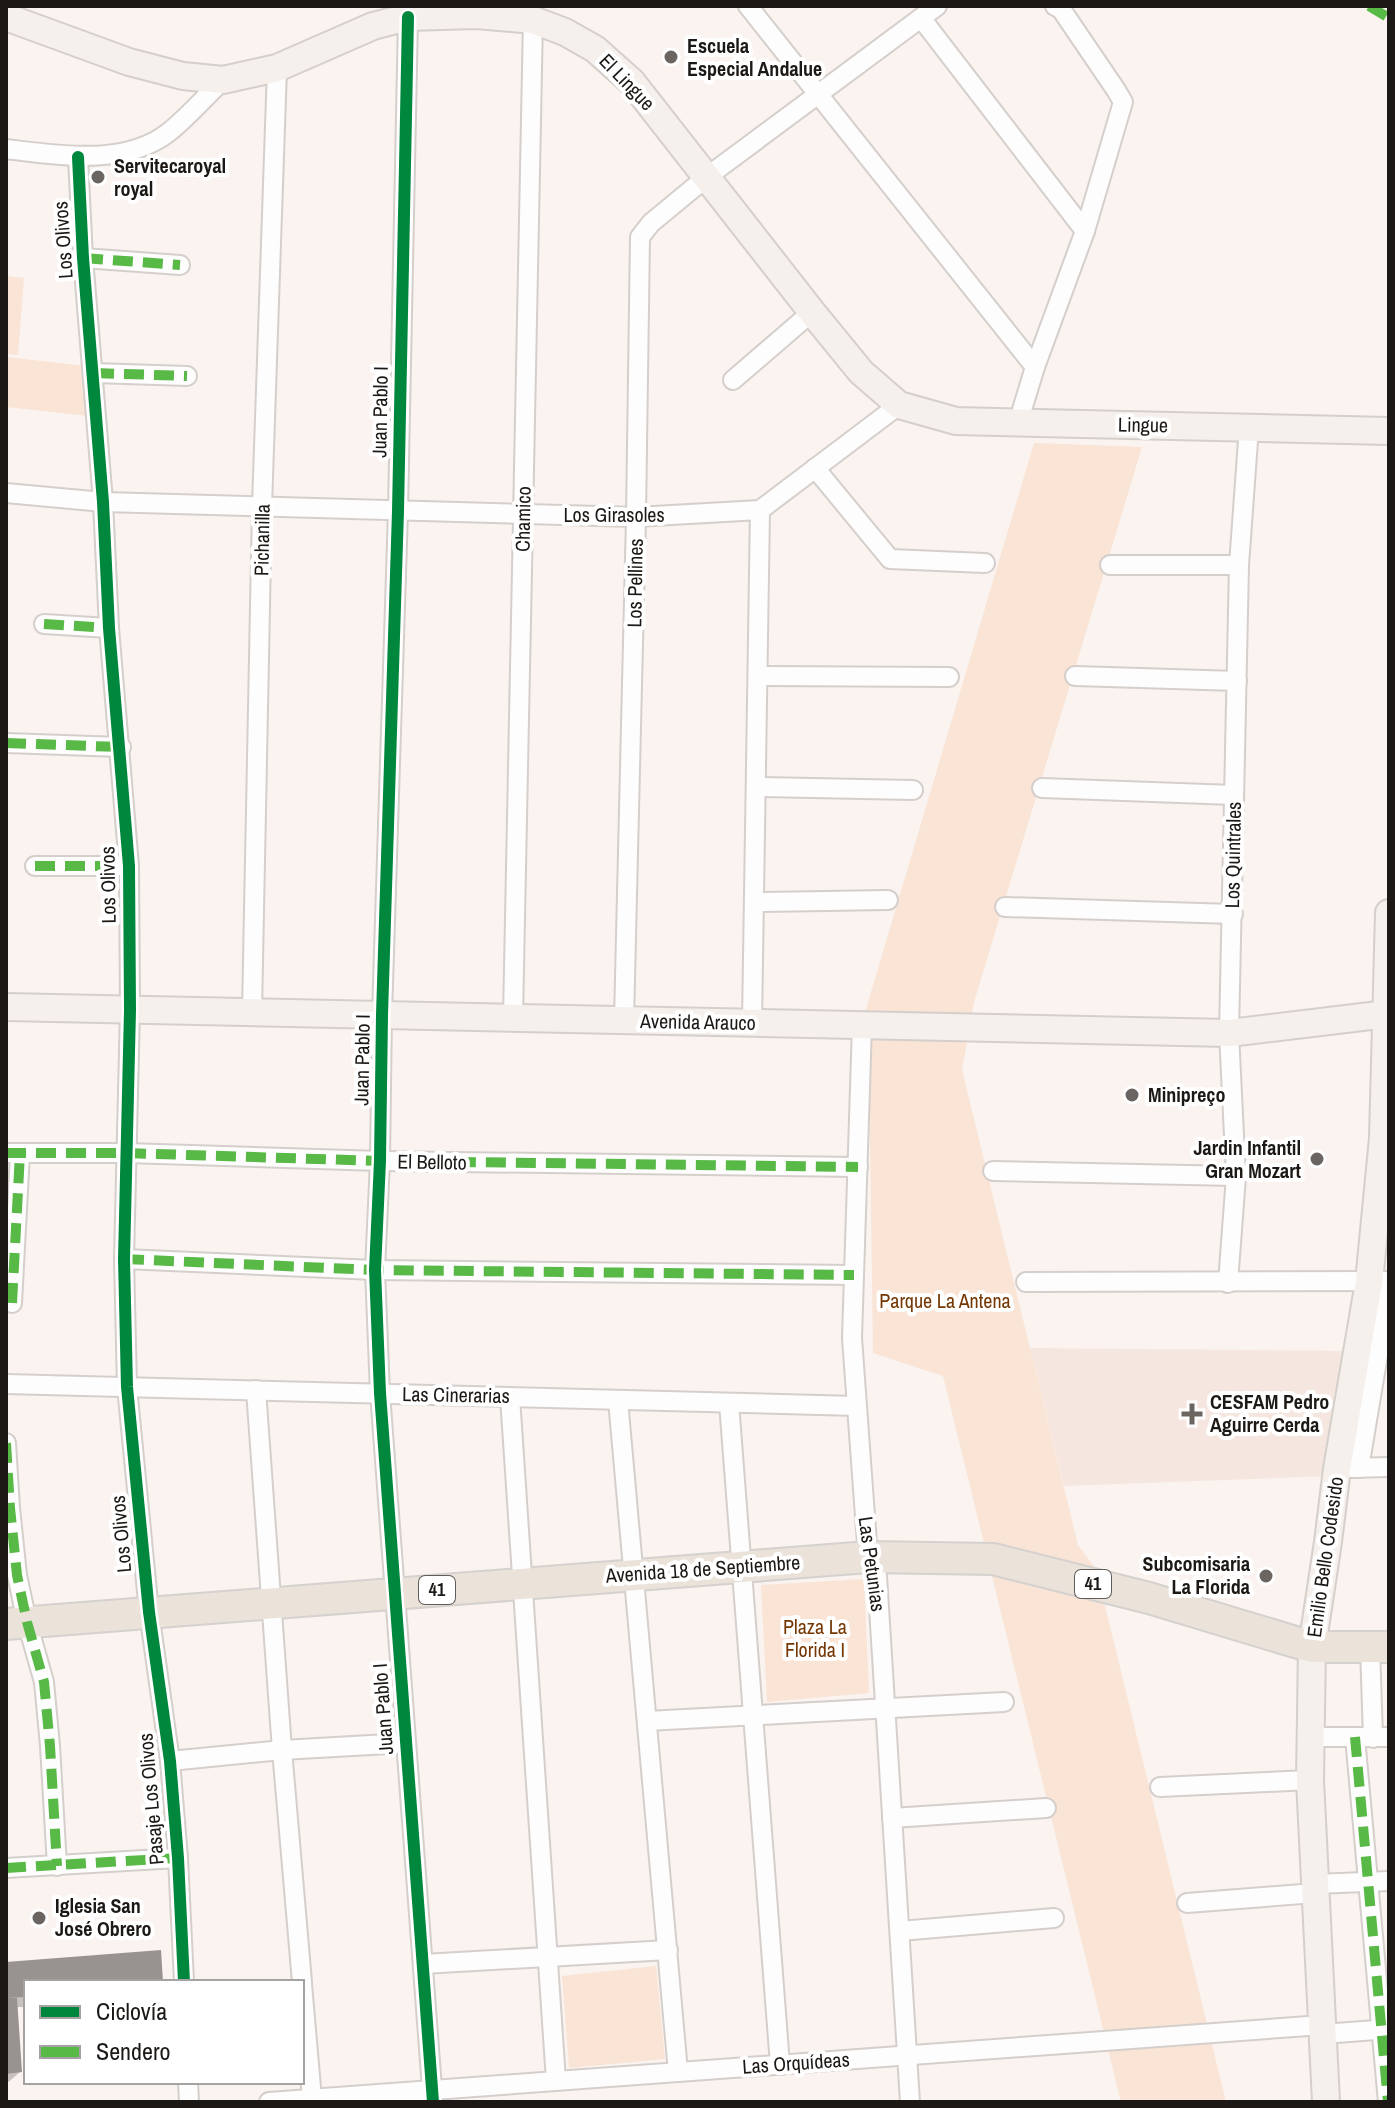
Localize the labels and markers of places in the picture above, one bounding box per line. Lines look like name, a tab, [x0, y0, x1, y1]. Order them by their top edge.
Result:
place label: Escuela Especial Andalue	[687, 32, 822, 82]
marker: Escuela Especial Andalue	[662, 48, 680, 66]
place label: Servitecaroyal royal	[114, 152, 226, 202]
marker: Servitecaroyal royal	[89, 168, 107, 186]
place label: Minipreço	[1148, 1081, 1225, 1108]
marker: Minipreço	[1123, 1086, 1141, 1104]
place label: Jardin Infantil Gran Mozart	[1193, 1134, 1302, 1184]
marker: Jardin Infantil Gran Mozart	[1308, 1150, 1326, 1168]
place label: CESFAM Pedro Aguirre Cerda	[1210, 1388, 1329, 1438]
marker: CESFAM Pedro Aguirre Cerda	[1181, 1403, 1203, 1425]
place label: Subcomisaria La Florida	[1142, 1550, 1250, 1600]
marker: Subcomisaria La Florida	[1257, 1567, 1275, 1585]
place label: Iglesia San José Obrero	[55, 1892, 152, 1942]
marker: Iglesia San José Obrero	[30, 1909, 48, 1927]

